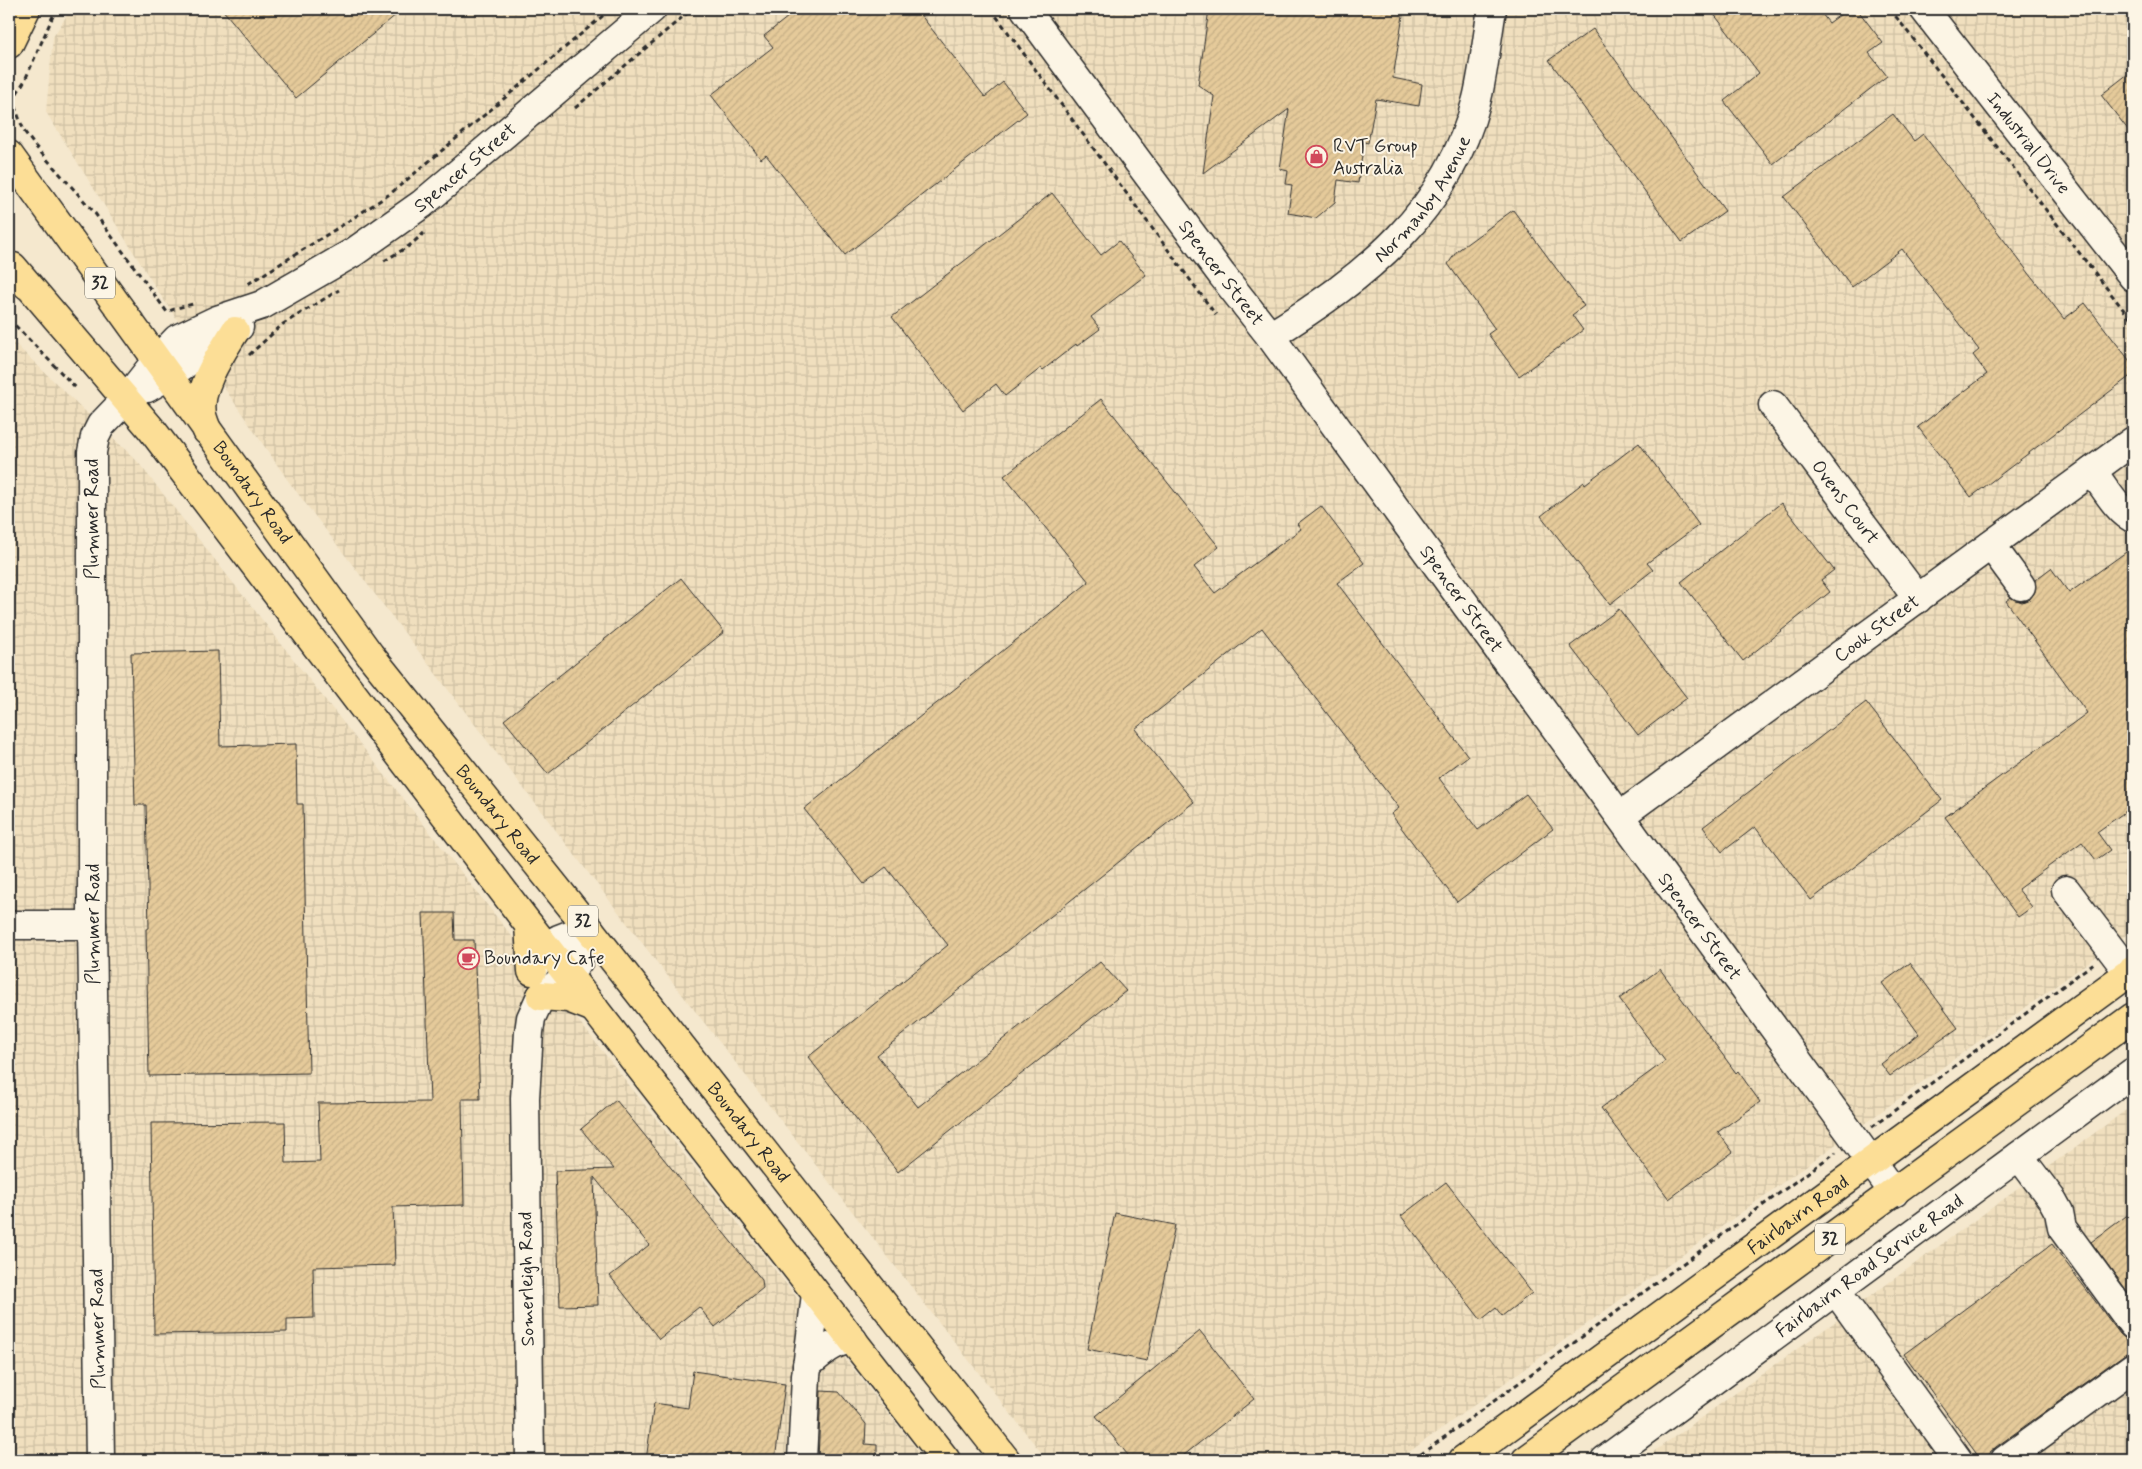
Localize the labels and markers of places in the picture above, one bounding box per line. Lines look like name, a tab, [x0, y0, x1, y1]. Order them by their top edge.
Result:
place label: RVT Group Australia	[1333, 134, 1418, 181]
shop icon: RVT Group Australia	[1305, 145, 1329, 169]
cafe icon: Boundary Cafe	[456, 946, 480, 970]
place label: Boundary Cafe	[484, 946, 605, 971]

